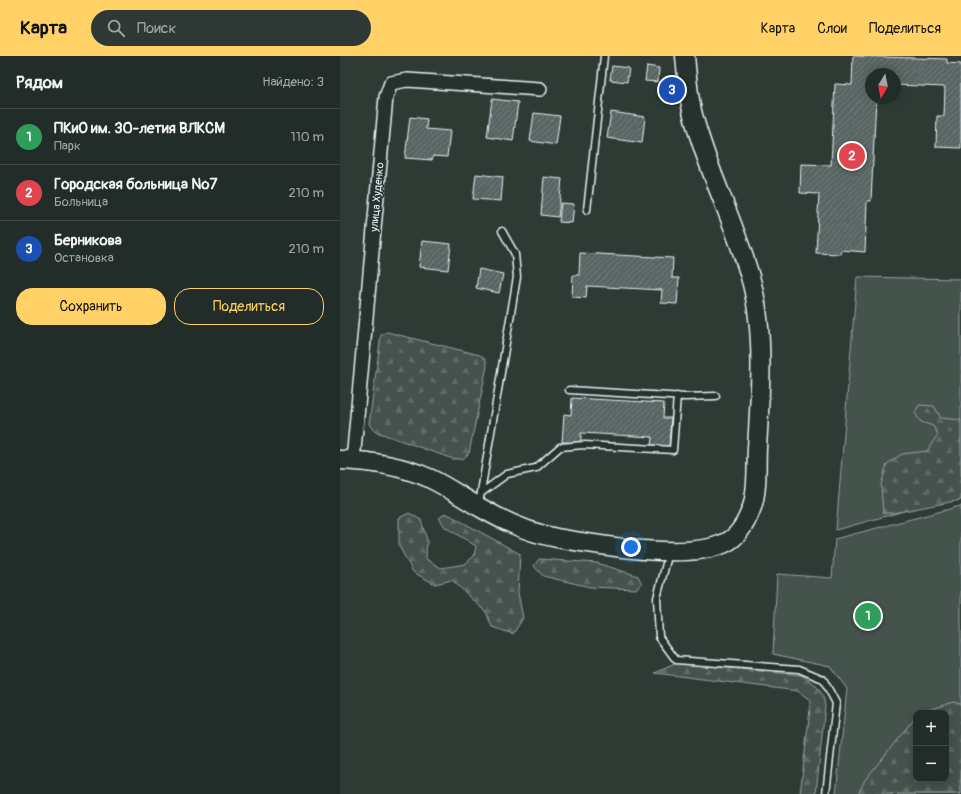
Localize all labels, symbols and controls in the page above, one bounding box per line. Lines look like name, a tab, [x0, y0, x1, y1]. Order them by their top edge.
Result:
search box	[91, 10, 371, 46]
text: Карта	[20, 16, 67, 40]
icon: search	[105, 17, 127, 39]
text: Поиск	[137, 19, 176, 38]
text: Карта	[761, 20, 795, 37]
text: Слои	[817, 20, 847, 37]
text: Поделиться	[869, 20, 941, 37]
north arrow	[865, 68, 901, 104]
text: Рядом	[16, 72, 63, 93]
text: Найдено: 3	[262, 74, 324, 90]
pin: 3	[659, 75, 685, 105]
text: ПКиО им. 30-летия ВЛКСМ	[54, 119, 225, 138]
text: 1	[26, 129, 32, 145]
text: 110 m	[291, 129, 324, 145]
text: Парк	[54, 138, 81, 154]
pin: 2	[839, 141, 865, 171]
street label: улица Худенко	[367, 162, 387, 233]
text: Городская больница №7	[54, 175, 217, 194]
text: 2	[25, 185, 33, 201]
text: 210 m	[288, 185, 324, 201]
text: Больница	[54, 194, 108, 210]
text: Берникова	[54, 231, 122, 250]
text: 3	[25, 241, 33, 257]
text: 210 m	[288, 241, 324, 257]
text: Остановка	[54, 250, 114, 266]
button: Сохранить	[16, 288, 166, 325]
button: Поделиться	[174, 288, 324, 325]
your location	[621, 537, 641, 557]
pin: 1	[855, 601, 881, 631]
map controls	[913, 710, 949, 782]
button: +	[913, 710, 949, 746]
button: −	[913, 746, 949, 782]

